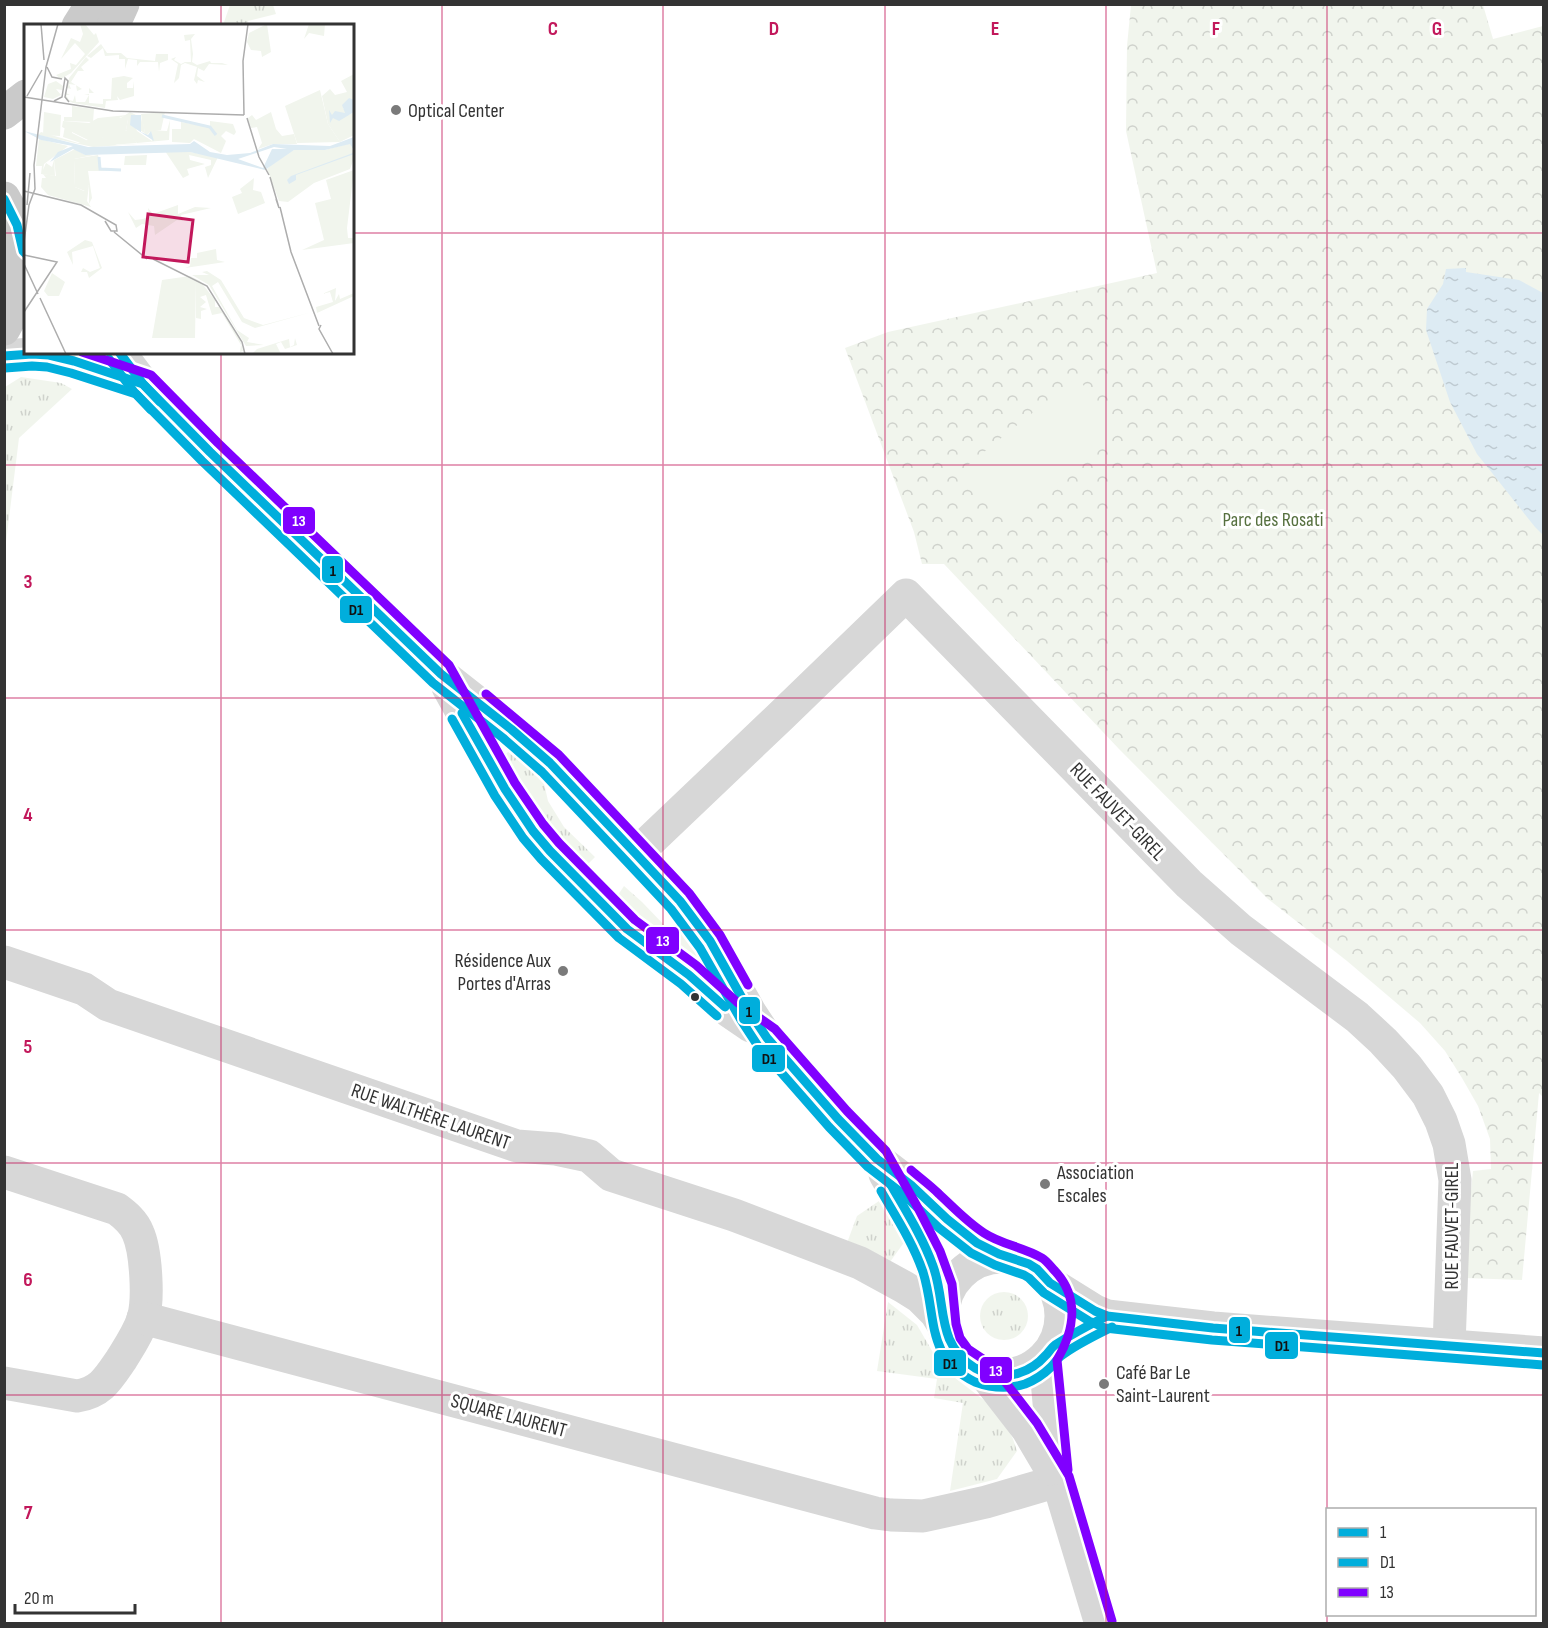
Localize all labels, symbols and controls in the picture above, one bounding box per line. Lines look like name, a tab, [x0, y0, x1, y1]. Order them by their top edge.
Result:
text: C	[548, 17, 558, 41]
text: D	[769, 17, 779, 41]
text: E	[991, 17, 999, 41]
text: F	[1212, 17, 1220, 41]
text: G	[1432, 17, 1442, 41]
inset map	[24, 24, 354, 354]
place label: Optical Center	[408, 99, 505, 123]
marker: Optical Center	[389, 103, 403, 117]
line badge: 13	[282, 506, 316, 535]
park label: Parc des Rosati	[1222, 508, 1324, 532]
text: 13	[292, 512, 306, 531]
line badge: 1	[321, 555, 344, 584]
text: 1	[330, 562, 337, 581]
text: 3	[24, 570, 33, 594]
line badge: D1	[339, 595, 373, 624]
text: D1	[349, 601, 364, 620]
street label: RUE FAUVET-GIREL	[1065, 758, 1170, 866]
text: 4	[23, 803, 33, 827]
line badge: 13	[645, 926, 680, 955]
text: 13	[656, 932, 670, 951]
place label: Résidence Aux Portes d'Arras	[455, 949, 551, 996]
marker: Résidence Aux Portes d'Arras	[556, 964, 570, 978]
unlabelled marker	[689, 991, 701, 1003]
line badge: 1	[738, 996, 761, 1025]
text: 1	[746, 1003, 753, 1022]
text: 5	[24, 1035, 33, 1059]
line badge: D1	[751, 1044, 786, 1073]
text: D1	[762, 1050, 777, 1069]
street label: RUE WALTHÈRE LAURENT	[348, 1078, 513, 1155]
place label: Association Escales	[1056, 1161, 1134, 1208]
street label: RUE FAUVET-GIREL	[1440, 1162, 1464, 1289]
marker: Association Escales	[1038, 1177, 1052, 1191]
text: 6	[23, 1268, 33, 1292]
line badge: 1	[1228, 1316, 1251, 1344]
text: 1	[1236, 1322, 1243, 1341]
line badge: D1	[1264, 1331, 1299, 1360]
text: D1	[1275, 1337, 1290, 1356]
line badge: D1	[933, 1349, 967, 1377]
text: D1	[943, 1355, 958, 1374]
line badge: 13	[979, 1356, 1013, 1384]
place label: Café Bar Le Saint-Laurent	[1116, 1361, 1210, 1408]
text: 13	[989, 1362, 1003, 1381]
marker: Café Bar Le Saint-Laurent	[1097, 1377, 1111, 1391]
street label: SQUARE LAURENT	[448, 1389, 569, 1443]
text: 7	[24, 1501, 33, 1525]
legend	[1326, 1508, 1536, 1616]
text: 1	[1380, 1522, 1387, 1543]
text: D1	[1380, 1552, 1396, 1573]
scale bar	[15, 1577, 135, 1615]
text: 13	[1380, 1582, 1394, 1603]
text: 20 m	[24, 1588, 54, 1609]

